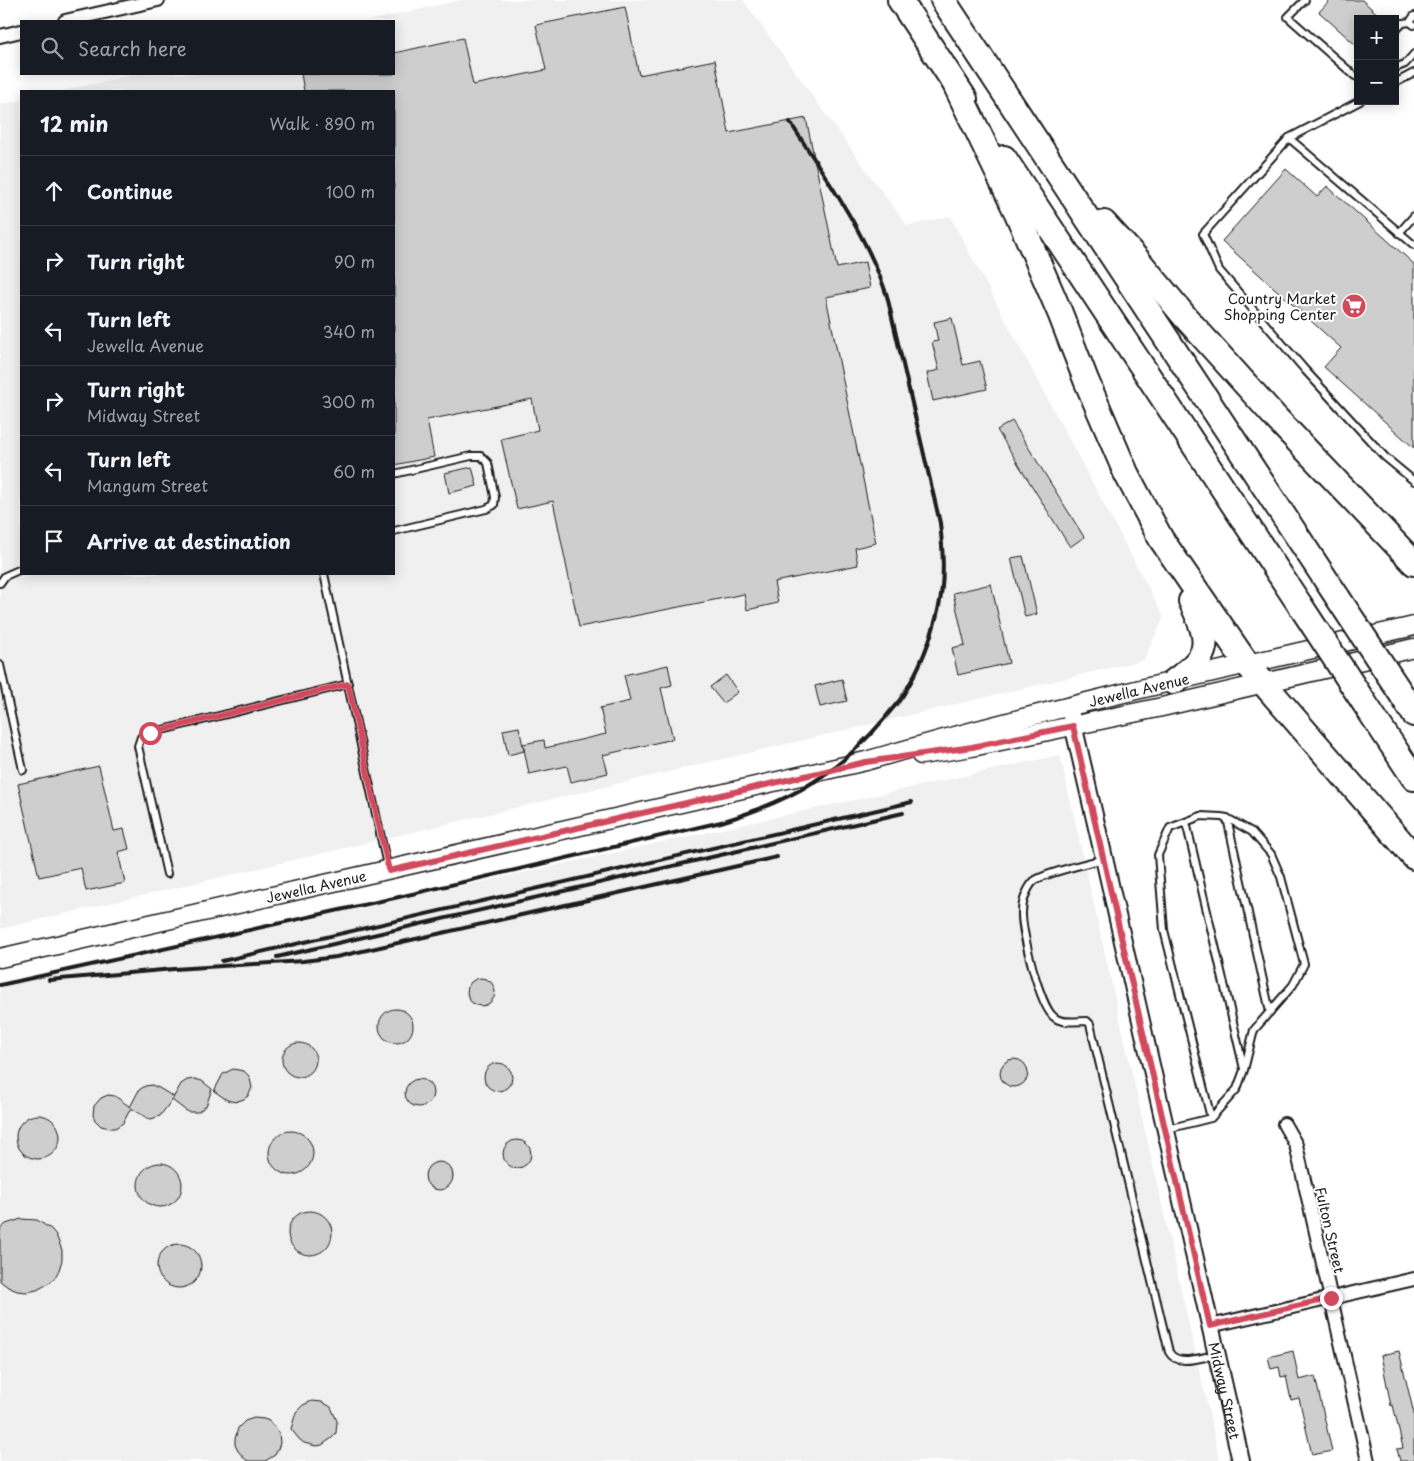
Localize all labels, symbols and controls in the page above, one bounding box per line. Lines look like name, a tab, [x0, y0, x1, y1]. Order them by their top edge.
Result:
map controls	[1354, 15, 1399, 105]
button: +	[1354, 15, 1399, 60]
search box	[20, 20, 395, 75]
icon: search	[38, 34, 66, 62]
text: Search here	[78, 34, 187, 62]
button: −	[1354, 60, 1399, 105]
text: 12 min	[40, 107, 109, 139]
text: Walk · 890 m	[269, 111, 375, 135]
icon: ahead	[40, 177, 68, 205]
text: Continue	[87, 177, 173, 205]
text: 100 m	[326, 179, 375, 203]
icon: right	[40, 247, 68, 275]
text: Turn right	[87, 247, 185, 275]
text: 90 m	[334, 249, 375, 273]
place label: Country Market Shopping Center	[1223, 288, 1336, 325]
supermarket icon: Country Market Shopping Center	[1341, 293, 1367, 319]
text: Turn left	[87, 305, 171, 333]
icon: left	[40, 317, 68, 345]
text: 340 m	[323, 319, 375, 343]
text: Jewella Avenue	[87, 333, 204, 357]
text: Turn right	[87, 375, 185, 403]
icon: right	[40, 387, 68, 415]
text: 300 m	[321, 389, 375, 413]
text: Midway Street	[87, 403, 200, 427]
text: Turn left	[87, 445, 171, 473]
icon: left	[40, 457, 68, 485]
text: 60 m	[333, 459, 375, 483]
text: Mangum Street	[87, 473, 208, 497]
icon: arrive	[40, 527, 68, 555]
text: Arrive at destination	[87, 527, 291, 555]
street label: Jewella Avenue	[1086, 667, 1191, 712]
route start	[139, 722, 162, 745]
street label: Jewella Avenue	[264, 864, 369, 908]
street label: Fulton Street	[1310, 1185, 1350, 1275]
route end	[1320, 1287, 1343, 1310]
street label: Midway Street	[1204, 1340, 1246, 1441]

